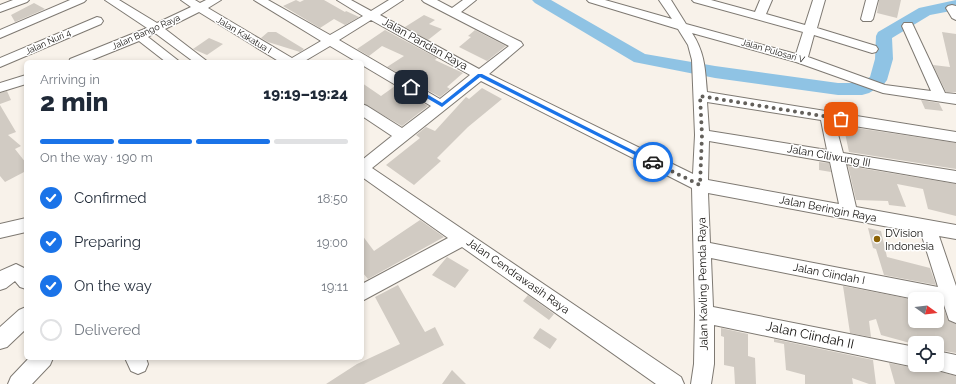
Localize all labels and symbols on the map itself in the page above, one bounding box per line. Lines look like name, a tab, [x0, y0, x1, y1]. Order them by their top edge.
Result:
street label: Jalan Bango Raya	[110, 12, 182, 52]
street label: Jalan Kakatua I	[215, 15, 273, 55]
street label: Jalan Pandan Raya	[380, 15, 470, 73]
street label: Jalan Nuri 4	[24, 27, 72, 56]
street label: Jalan Pulosari V	[740, 37, 806, 65]
pin	[394, 70, 428, 104]
pin	[824, 102, 858, 136]
courier	[633, 142, 673, 182]
street label: Jalan Ciliwung III	[786, 142, 872, 170]
street label: Jalan Beringin Raya	[778, 193, 878, 225]
street label: Jalan Kavling Pemda Raya	[695, 217, 711, 351]
place label: DVision Indonesia	[885, 227, 934, 253]
marker: DVision Indonesia	[872, 234, 882, 244]
street label: Jalan Cendrawasih Raya	[464, 235, 572, 317]
street label: Jalan Ciindah I	[792, 261, 866, 287]
north arrow	[908, 292, 944, 328]
street label: Jalan Ciindah II	[765, 318, 855, 352]

